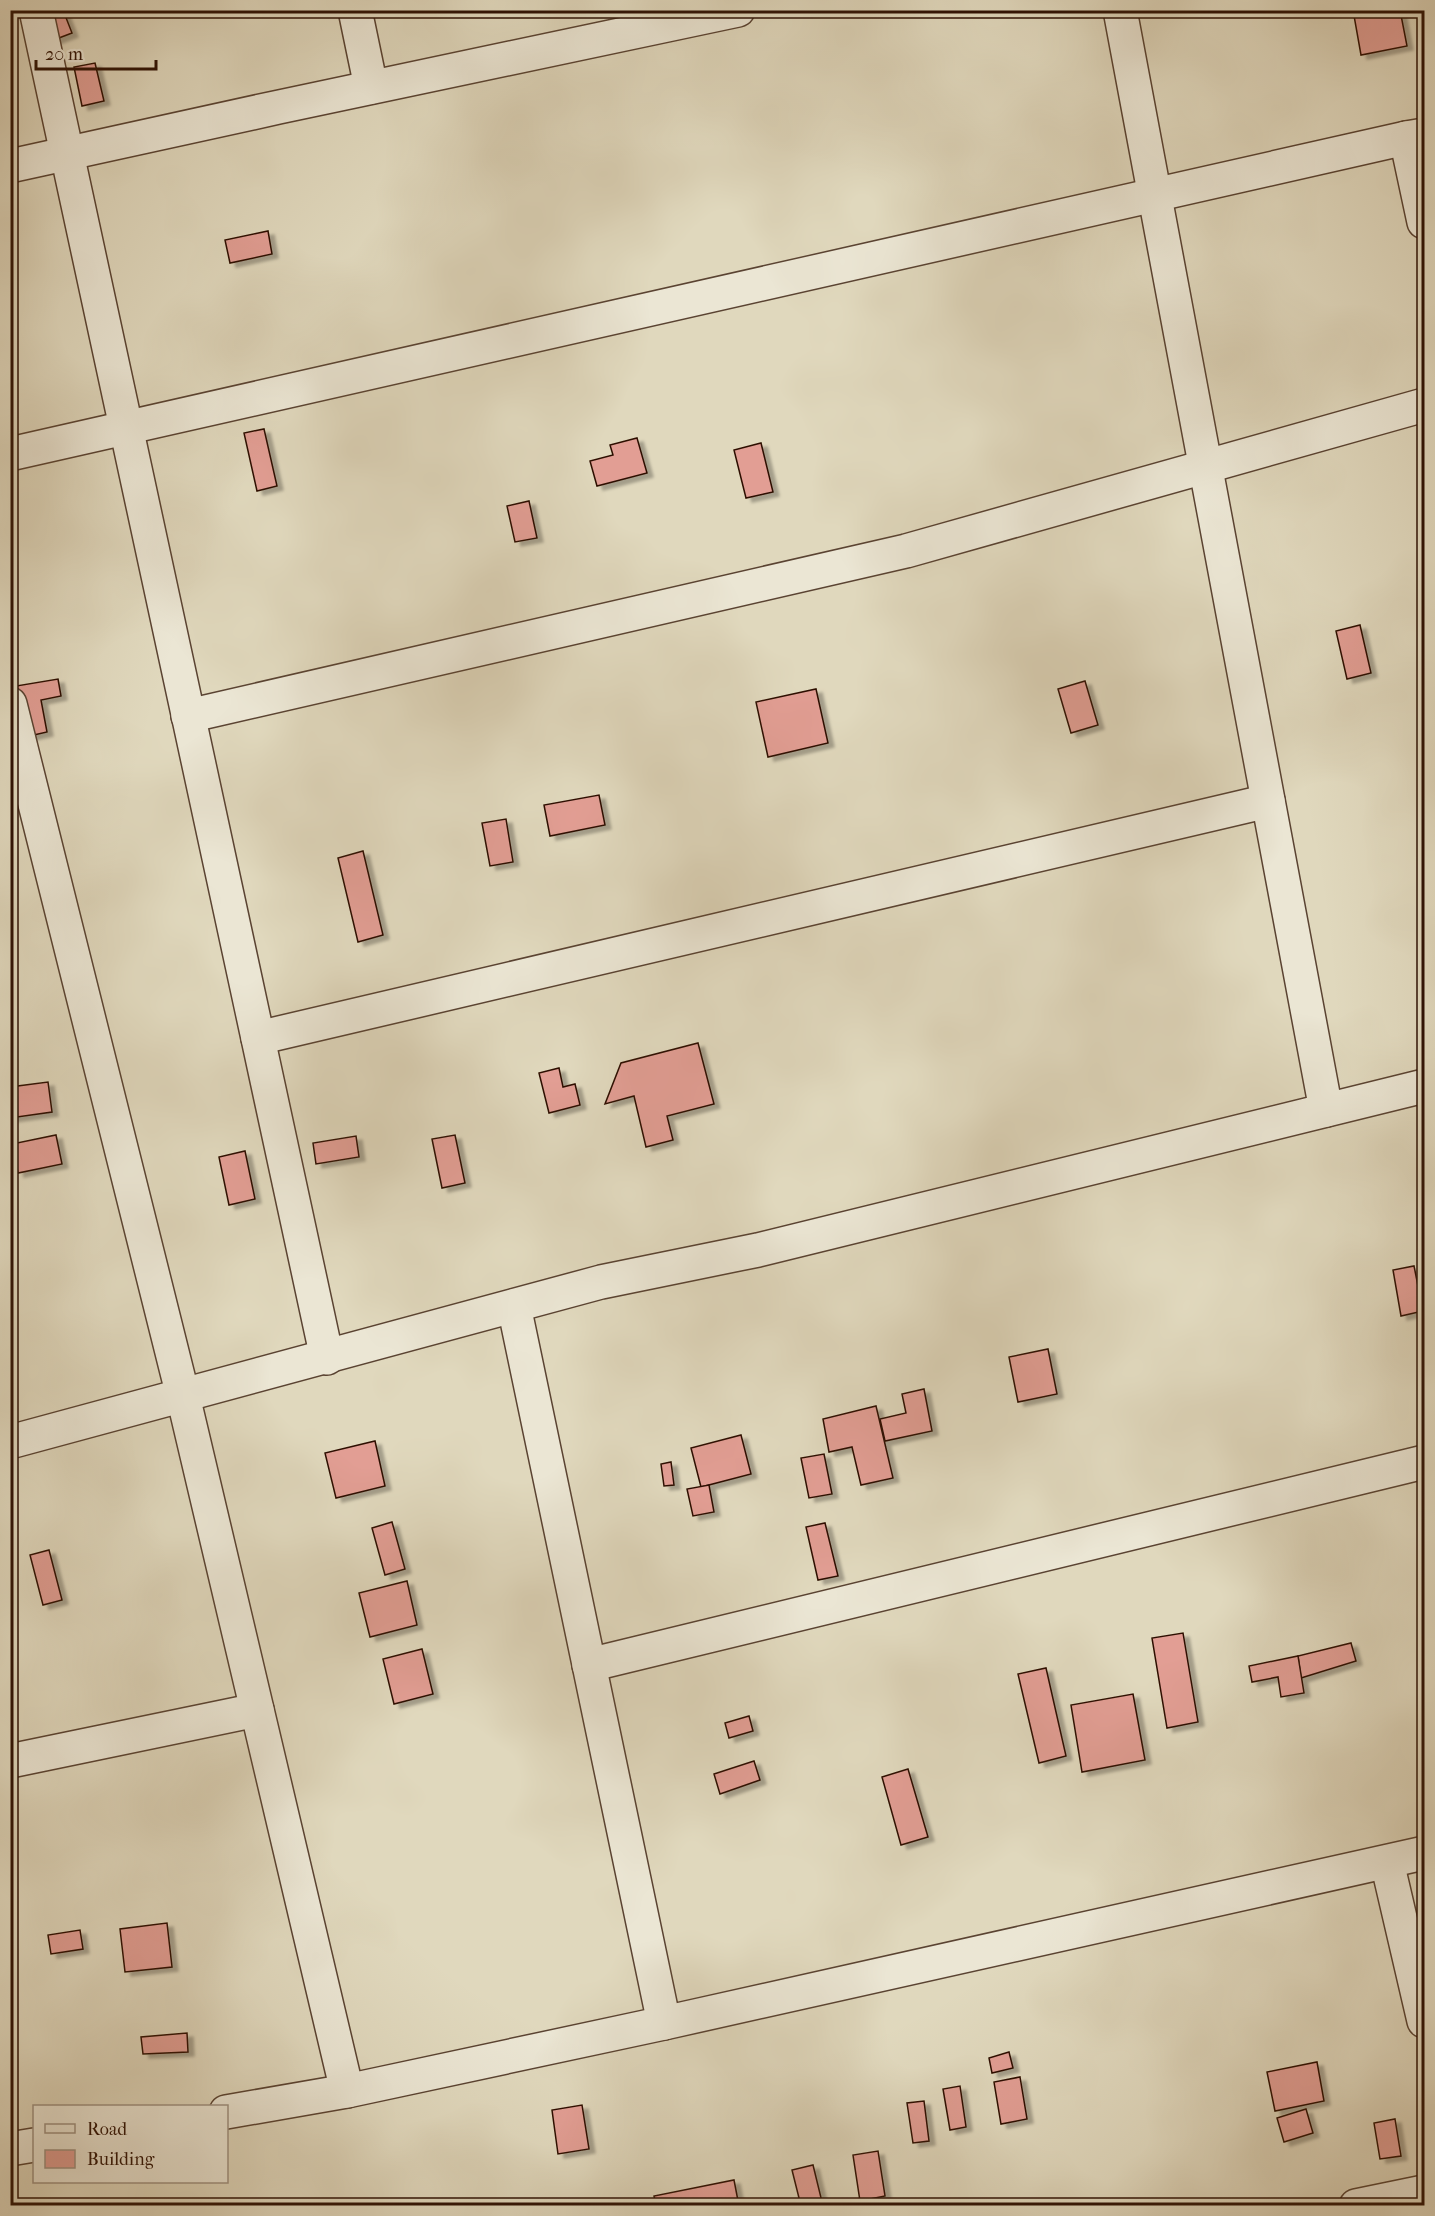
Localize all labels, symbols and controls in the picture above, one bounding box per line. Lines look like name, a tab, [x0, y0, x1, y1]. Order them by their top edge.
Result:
scale bar	[36, 33, 156, 71]
text: 20 m	[45, 44, 83, 65]
legend	[33, 2105, 228, 2183]
text: Road	[87, 2119, 127, 2140]
text: Building	[87, 2149, 155, 2170]

